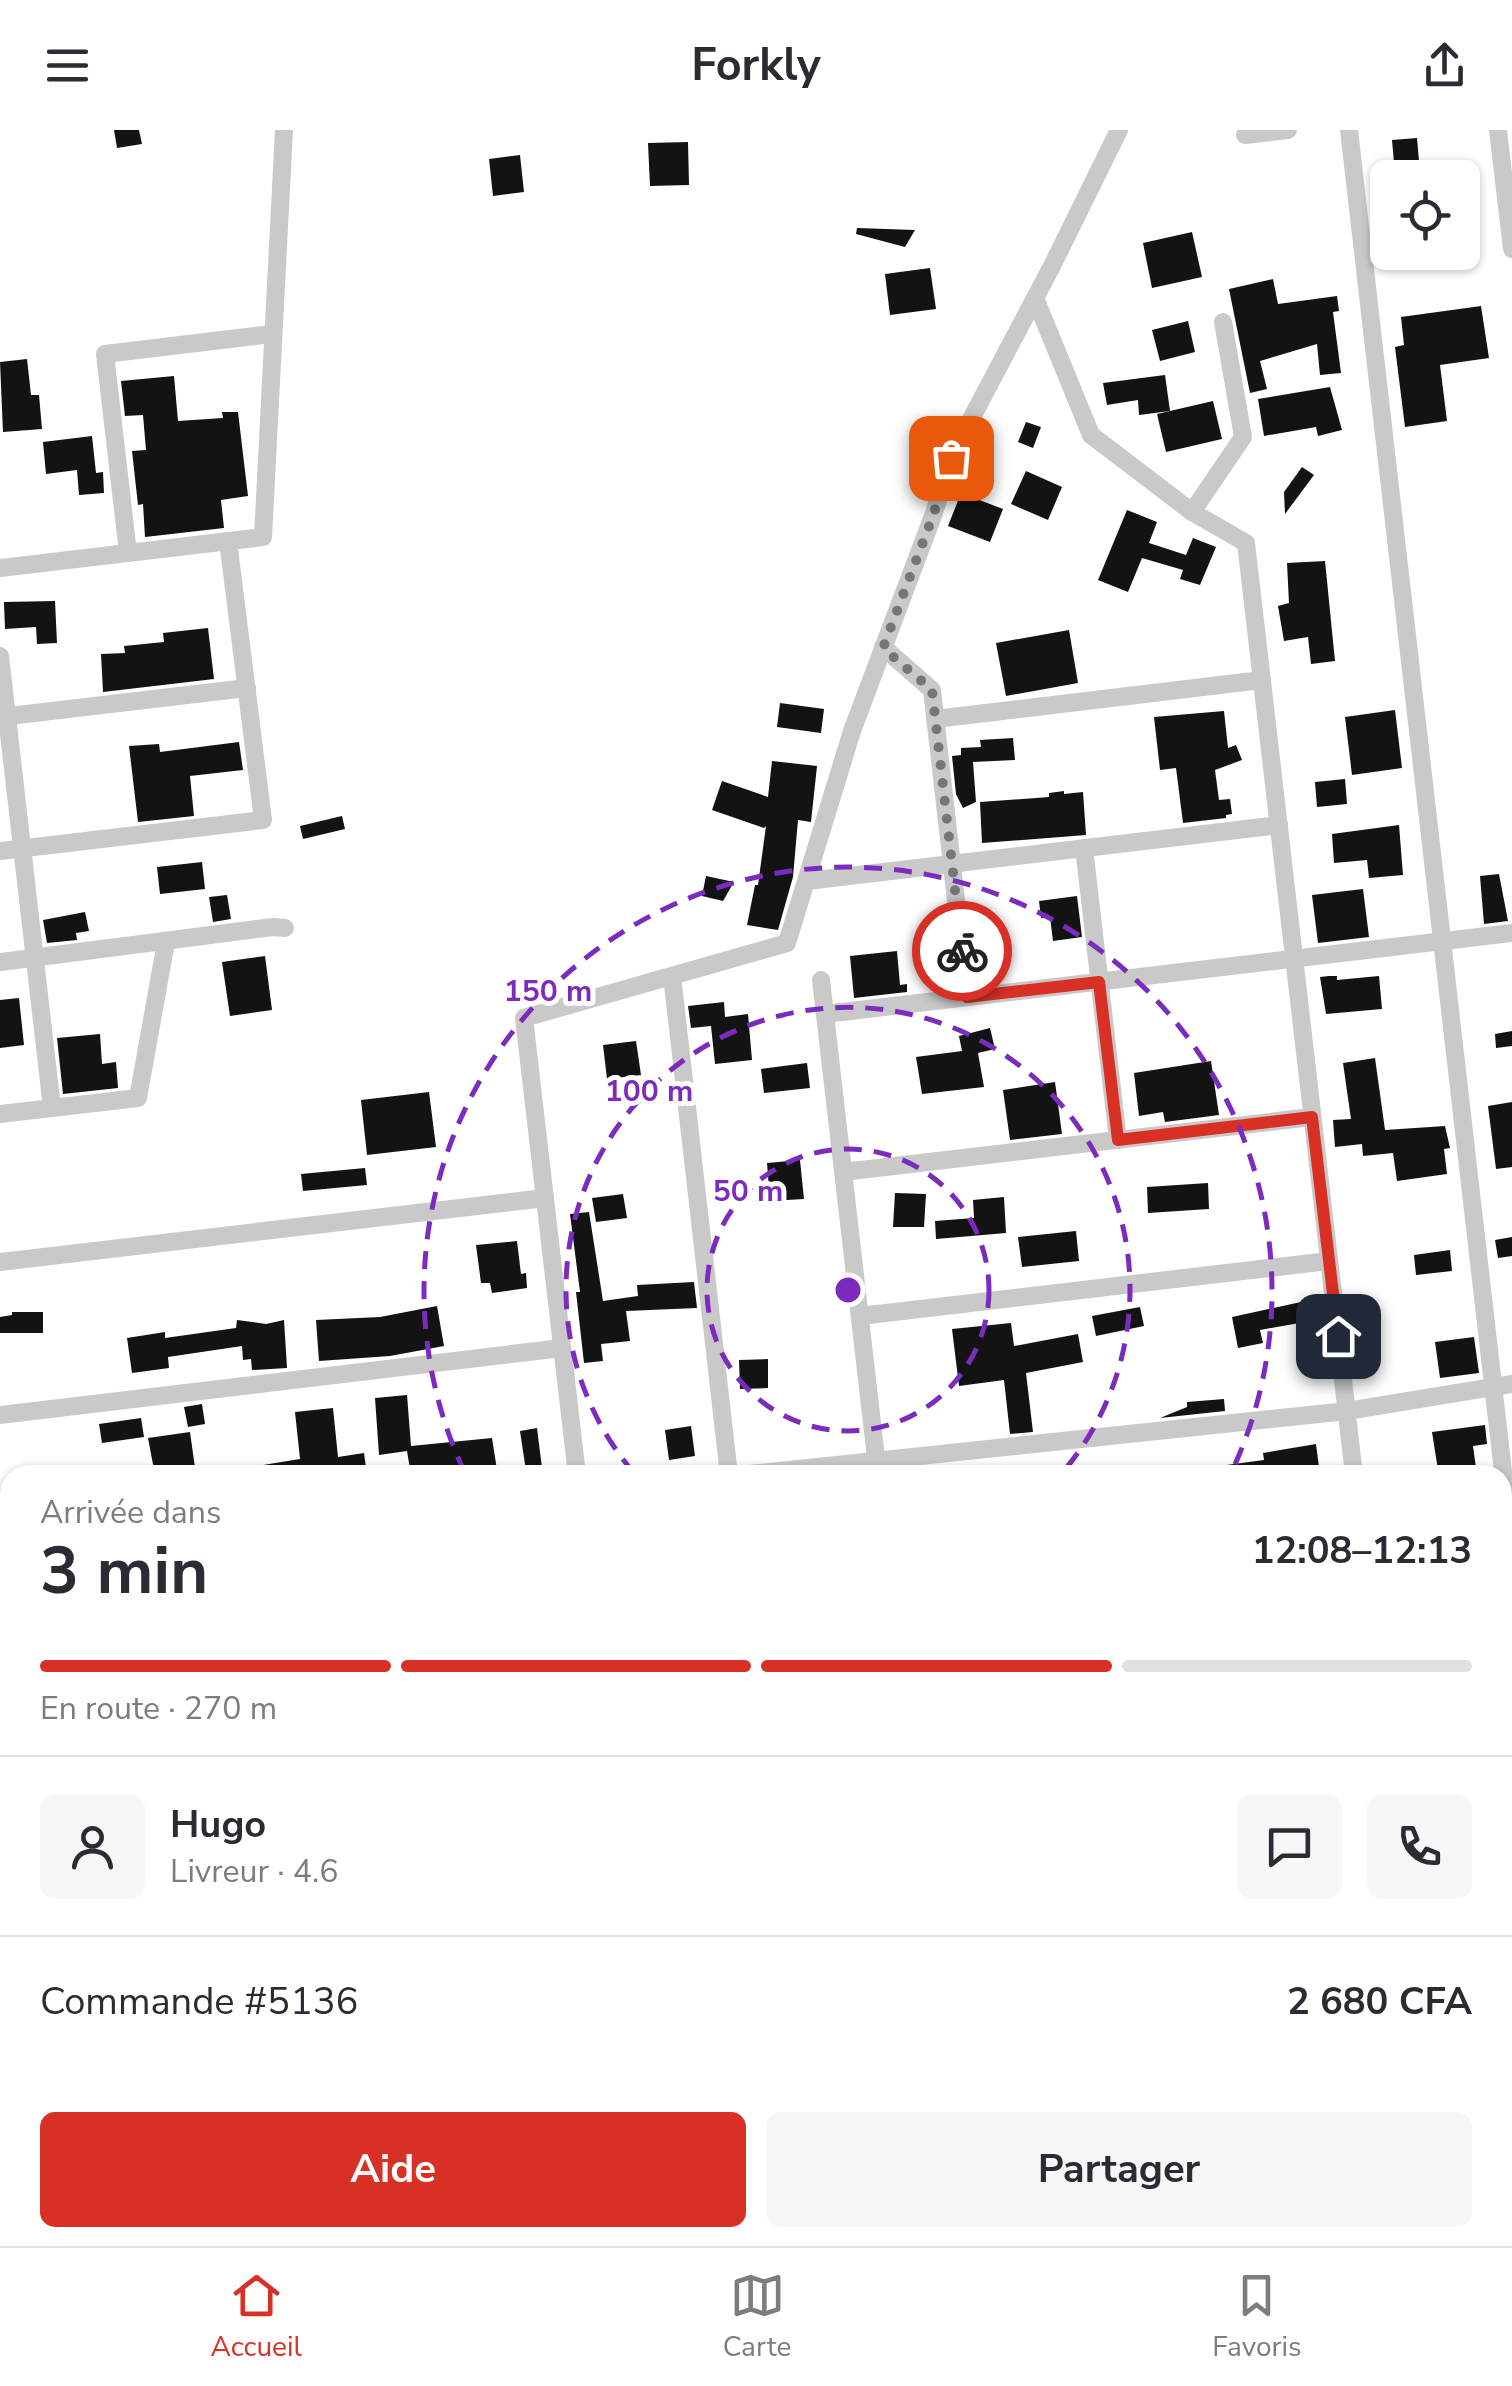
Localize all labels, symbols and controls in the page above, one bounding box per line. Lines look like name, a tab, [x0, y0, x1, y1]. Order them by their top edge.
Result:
text: Forkly	[691, 35, 821, 96]
icon: menu	[40, 38, 95, 93]
icon: share	[1417, 38, 1472, 93]
map controls	[1370, 160, 1480, 270]
button: locate	[1370, 160, 1480, 270]
pin	[909, 416, 994, 501]
icon: bag	[924, 431, 979, 486]
courier	[912, 901, 1012, 1001]
icon: bike	[935, 924, 990, 979]
text: 150 m	[504, 971, 592, 1012]
text: 100 m	[605, 1071, 693, 1112]
text: 50 m	[713, 1171, 783, 1212]
centre of rings	[830, 1272, 866, 1308]
pin	[1296, 1294, 1381, 1379]
icon: home	[1311, 1309, 1366, 1364]
text: Arrivée dans	[40, 1491, 221, 1534]
text: 12:08–12:13	[1252, 1525, 1472, 1576]
text: 3 min	[40, 1527, 208, 1616]
text: En route · 270 m	[40, 1687, 277, 1730]
button: person	[40, 1794, 145, 1899]
button: chat	[1237, 1794, 1342, 1899]
button: phone	[1367, 1794, 1472, 1899]
text: Hugo	[170, 1799, 266, 1850]
text: Livreur · 4.6	[170, 1850, 338, 1893]
text: Commande #5136	[40, 1976, 358, 2027]
text: 2 680 CFA	[1287, 1976, 1472, 2027]
button: Aide	[40, 2112, 746, 2227]
button: Partager	[766, 2112, 1472, 2227]
tab: Accueil	[210, 2268, 302, 2366]
tab: Carte	[723, 2268, 791, 2366]
tab: Favoris	[1212, 2268, 1302, 2366]

